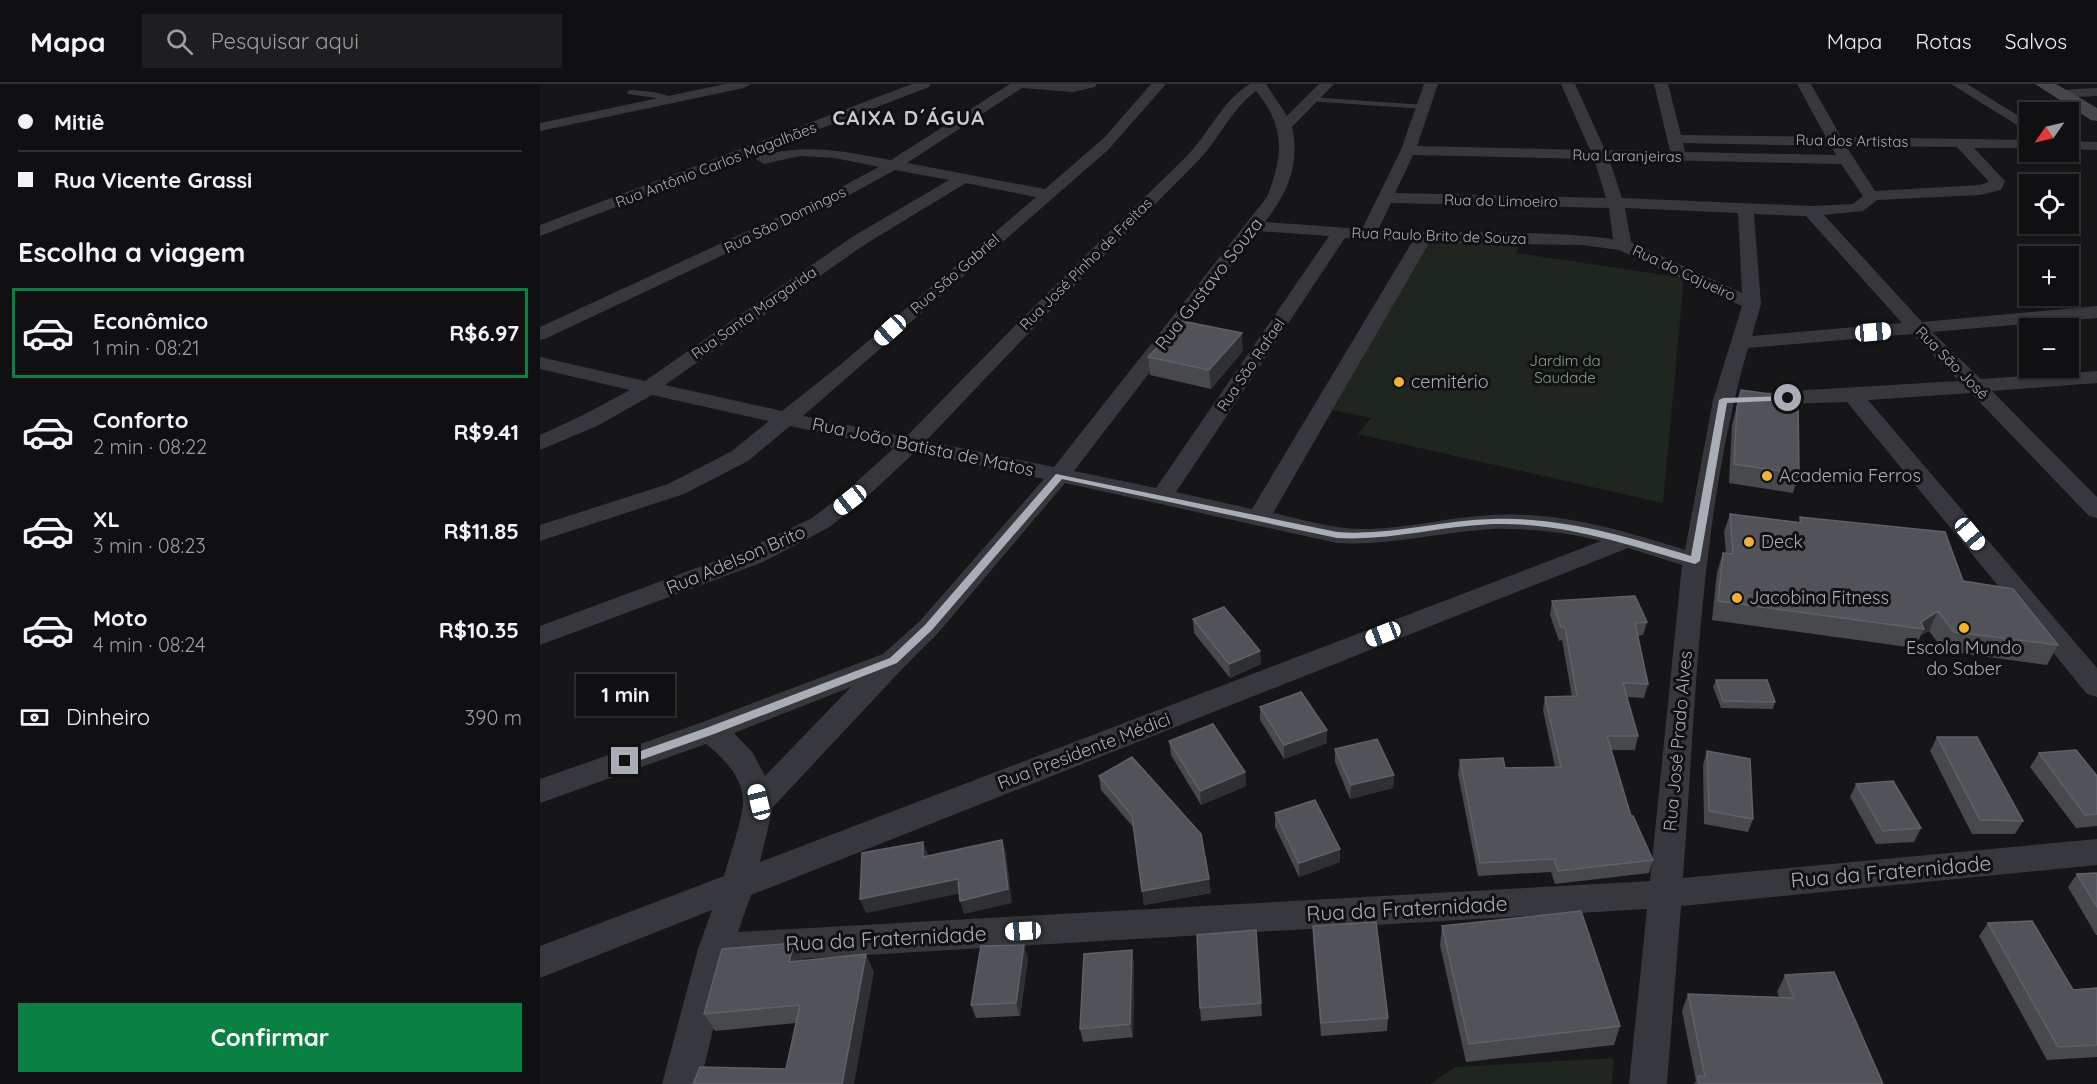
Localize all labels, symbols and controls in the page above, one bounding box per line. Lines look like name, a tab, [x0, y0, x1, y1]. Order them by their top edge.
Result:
search box	[142, 14, 562, 68]
text: Mapa	[30, 24, 106, 59]
icon: search	[163, 25, 196, 58]
text: Pesquisar aqui	[211, 27, 359, 55]
text: Mapa	[1827, 28, 1882, 54]
text: Rotas	[1915, 28, 1972, 54]
text: Salvos	[2005, 28, 2067, 54]
north arrow	[2019, 102, 2079, 162]
map controls	[2019, 102, 2079, 378]
district label: CAIXA D´ÁGUA	[832, 105, 986, 130]
text: Mitiê	[54, 108, 104, 136]
street label: Rua Antônio Carlos Magalhães	[613, 117, 819, 212]
street label: Rua dos Artistas	[1795, 130, 1909, 151]
street label: Rua Laranjeiras	[1572, 145, 1682, 166]
text: Rua Vicente Grassi	[54, 166, 252, 194]
button: locate	[2019, 174, 2079, 234]
street label: Rua São Domingos	[721, 182, 849, 257]
street label: Rua do Limoeiro	[1444, 190, 1558, 211]
street label: Rua José Pinho de Freitas	[1015, 193, 1156, 334]
street label: Rua Gustavo Souza	[1150, 213, 1268, 355]
street label: Rua Paulo Brito de Souza	[1351, 223, 1527, 248]
street label: Rua São Gabriel	[906, 230, 1003, 318]
text: Escolha a viagem	[18, 235, 246, 269]
street label: Rua do Cajueiro	[1630, 240, 1739, 305]
button: +	[2019, 246, 2079, 306]
street label: Rua Santa Margarida	[687, 262, 820, 363]
icon: car	[21, 306, 75, 360]
text: Econômico	[93, 307, 208, 335]
car	[871, 311, 909, 349]
street label: Rua São Rafael	[1213, 315, 1289, 415]
button: −	[2019, 318, 2079, 378]
text: R$6.97	[449, 319, 519, 347]
car	[1854, 321, 1892, 343]
street label: Rua São José	[1912, 322, 1993, 403]
text: 1 min · 08:21	[93, 335, 200, 360]
park label: Jardim da Saudade	[1529, 351, 1601, 387]
place label: cemitério	[1411, 370, 1489, 393]
marker: cemitério	[1392, 375, 1406, 389]
route start	[1774, 384, 1801, 411]
icon: car	[21, 405, 75, 459]
text: Conforto	[93, 406, 188, 434]
street label: Rua João Batista de Matos	[810, 412, 1036, 481]
text: R$9.41	[453, 418, 519, 446]
text: 2 min · 08:22	[93, 434, 207, 459]
place label: Academia Ferros	[1779, 464, 1921, 487]
marker: Academia Ferros	[1760, 469, 1774, 483]
car	[830, 482, 870, 518]
icon: car	[21, 504, 75, 558]
text: XL	[93, 505, 120, 533]
car	[1952, 514, 1988, 554]
text: R$11.85	[443, 517, 519, 545]
street label: Rua Adelson Brito	[663, 520, 809, 599]
place label: Deck	[1761, 530, 1803, 553]
text: 3 min · 08:23	[93, 533, 206, 558]
marker: Deck	[1742, 535, 1756, 549]
place label: Jacobina Fitness	[1749, 586, 1889, 609]
marker: Jacobina Fitness	[1730, 591, 1744, 605]
icon: car	[21, 603, 75, 657]
text: Moto	[93, 604, 147, 632]
text: R$10.35	[439, 616, 519, 644]
car	[1363, 619, 1403, 649]
marker: Escola Mundo do Saber	[1957, 621, 1971, 635]
text: 4 min · 08:24	[93, 632, 206, 657]
place label: Escola Mundo do Saber	[1906, 636, 2022, 680]
street label: Rua José Prado Alves	[1658, 650, 1697, 832]
callout: 1 min	[576, 674, 674, 716]
text: 1 min	[601, 682, 650, 707]
icon: cash	[18, 701, 51, 734]
text: Dinheiro	[66, 703, 150, 731]
text: 390 m	[465, 705, 522, 730]
street label: Rua Presidente Médici	[994, 707, 1173, 794]
route end	[611, 747, 638, 774]
car	[746, 782, 772, 822]
street label: Rua da Fraternidade	[1789, 849, 1992, 893]
street label: Rua da Fraternidade	[1306, 890, 1508, 926]
street label: Rua da Fraternidade	[785, 920, 987, 956]
car	[1005, 921, 1041, 941]
button: Confirmar	[18, 1003, 522, 1072]

